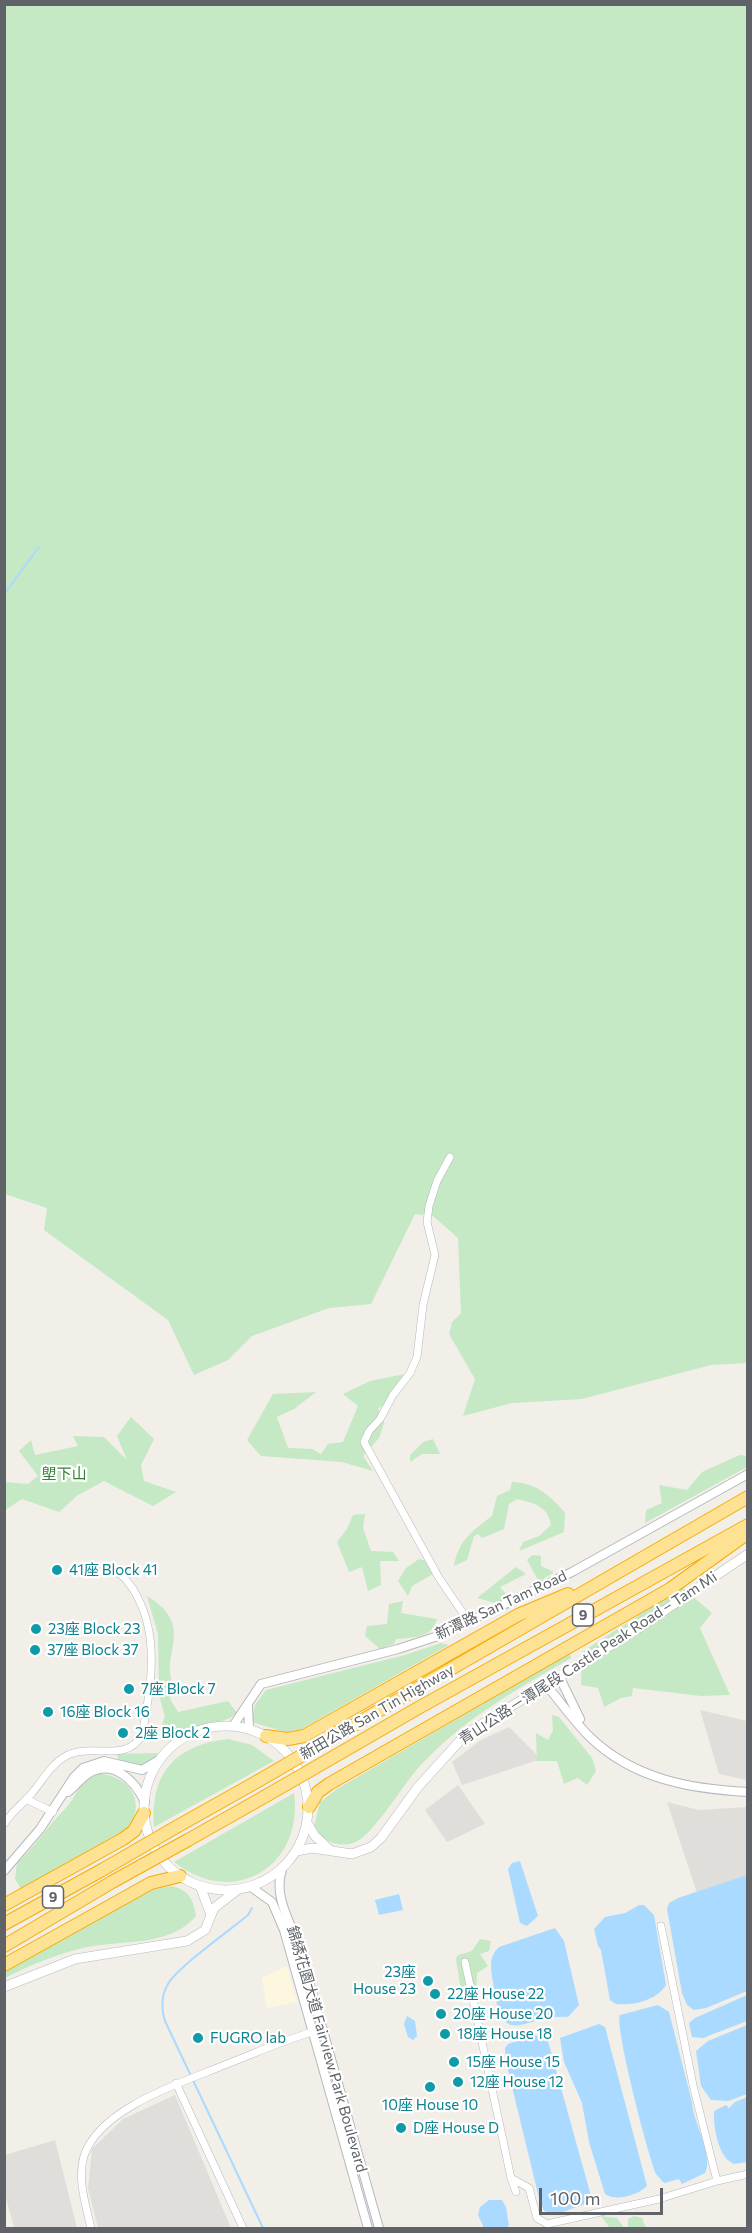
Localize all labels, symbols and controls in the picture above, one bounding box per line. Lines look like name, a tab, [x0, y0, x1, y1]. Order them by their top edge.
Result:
park label: 塱下山	[42, 1465, 86, 1483]
place label: 41座 Block 41	[69, 1561, 158, 1579]
marker: 41座 Block 41	[50, 1563, 64, 1577]
street label: 新潭路 San Tam Road	[432, 1567, 570, 1643]
street label: 青山公路－潭尾段 Castle Peak Road – Tam Mi	[455, 1568, 721, 1748]
road number: 9	[572, 1604, 594, 1626]
place label: 23座 Block 23	[48, 1620, 140, 1638]
marker: 23座 Block 23	[29, 1622, 43, 1636]
place label: 37座 Block 37	[47, 1641, 139, 1659]
marker: 37座 Block 37	[28, 1643, 42, 1657]
street label: 新田公路 San Tin Highway	[297, 1660, 457, 1764]
place label: 7座 Block 7	[141, 1680, 216, 1698]
marker: 7座 Block 7	[122, 1682, 136, 1696]
place label: 16座 Block 16	[60, 1703, 150, 1721]
marker: 16座 Block 16	[41, 1705, 55, 1719]
place label: 2座 Block 2	[135, 1724, 210, 1742]
marker: 2座 Block 2	[116, 1726, 130, 1740]
road number: 9	[42, 1886, 64, 1908]
street label: 錦綉花園大道 Fairview Park Boulevard	[283, 1924, 371, 2174]
place label: 23座 House 23	[353, 1963, 416, 1998]
marker: 23座 House 23	[421, 1974, 435, 1988]
place label: 22座 House 22	[447, 1985, 544, 2003]
marker: 22座 House 22	[428, 1987, 442, 2001]
place label: 20座 House 20	[453, 2005, 553, 2023]
marker: 20座 House 20	[434, 2007, 448, 2021]
place label: 18座 House 18	[457, 2025, 552, 2043]
marker: 18座 House 18	[438, 2027, 452, 2041]
place label: FUGRO lab	[210, 2029, 286, 2047]
marker: FUGRO lab	[191, 2031, 205, 2045]
place label: 15座 House 15	[466, 2053, 560, 2071]
marker: 15座 House 15	[447, 2055, 461, 2069]
place label: 12座 House 12	[470, 2073, 564, 2091]
marker: 12座 House 12	[451, 2075, 465, 2089]
marker: 10座 House 10	[423, 2080, 437, 2094]
place label: 10座 House 10	[382, 2096, 478, 2114]
place label: D座 House D	[413, 2119, 499, 2137]
marker: D座 House D	[394, 2121, 408, 2135]
scale bar	[542, 2176, 666, 2214]
text: 100 m	[550, 2187, 600, 2209]

